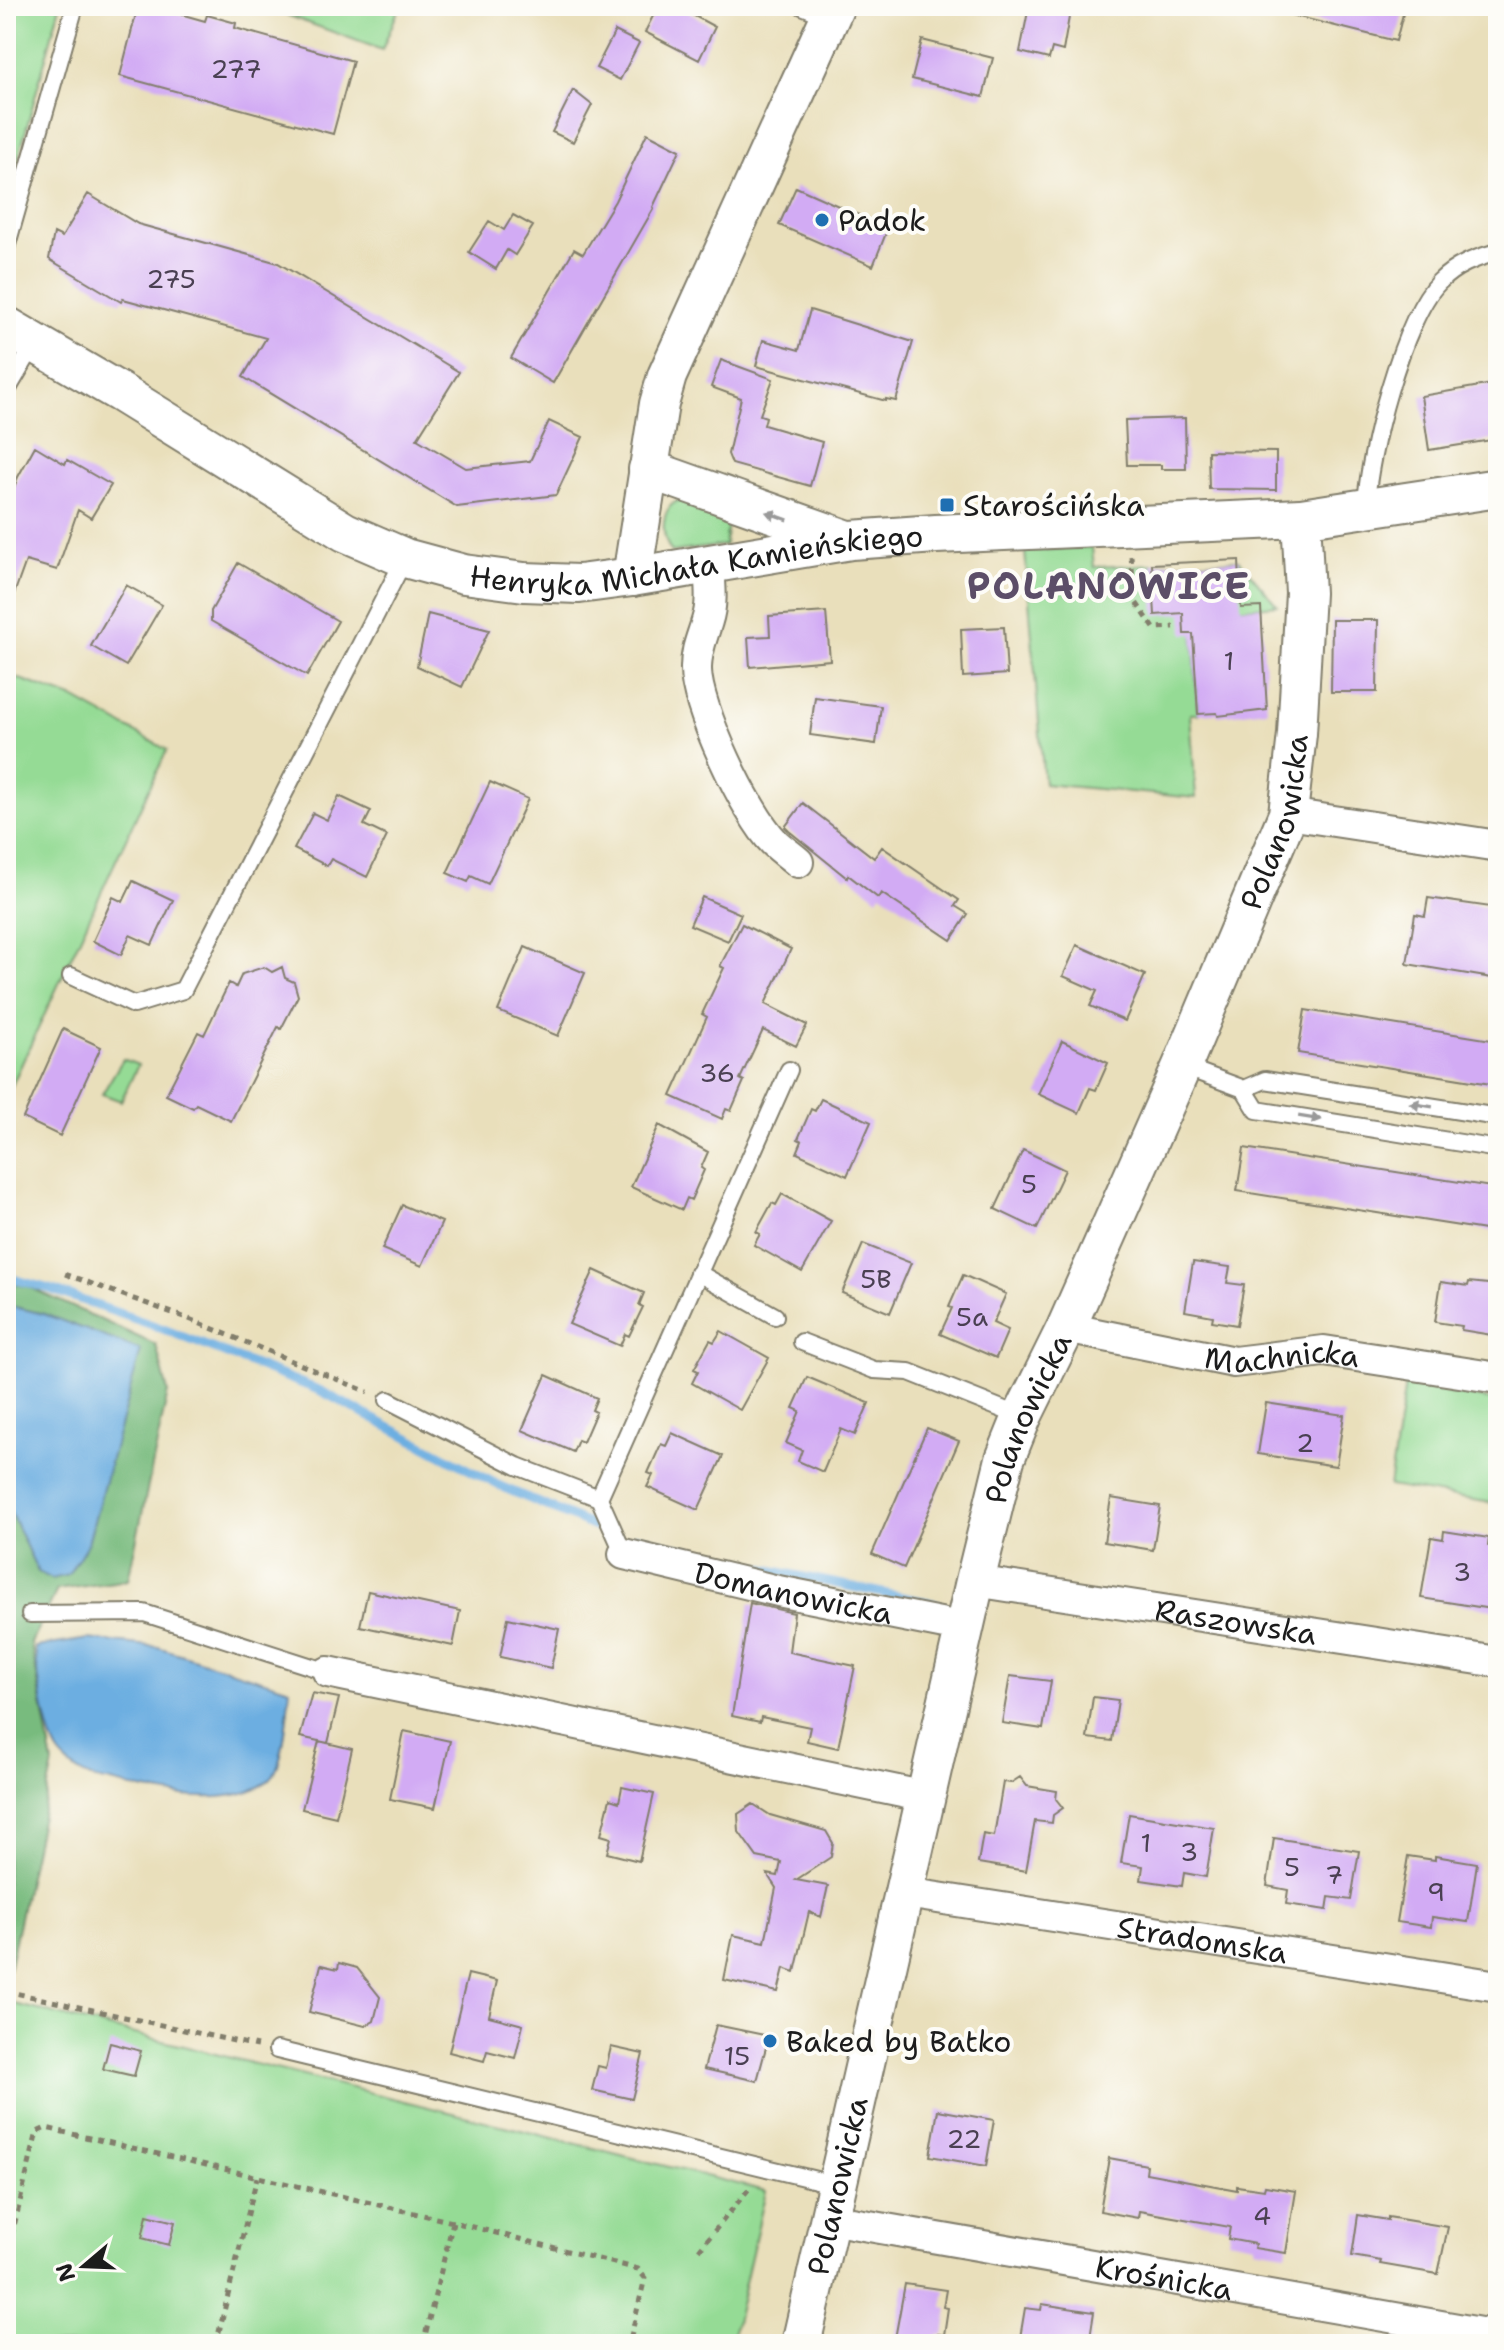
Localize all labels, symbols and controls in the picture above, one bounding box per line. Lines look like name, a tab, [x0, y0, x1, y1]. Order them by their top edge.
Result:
house number: 277	[210, 51, 262, 86]
place label: Padok	[838, 200, 926, 241]
marker: Padok	[813, 211, 831, 229]
house number: 275	[146, 261, 196, 296]
place label: Starościńska	[963, 485, 1145, 526]
marker: Starościńska	[938, 496, 956, 514]
one-way arrow	[765, 509, 789, 521]
street label: Henryka Michała Kamieńskiego	[467, 514, 925, 605]
district label: POLANOWICE	[967, 560, 1251, 611]
house number: 1	[1224, 643, 1234, 678]
street label: Polanowicka	[1230, 732, 1317, 916]
house number: 36	[699, 1055, 735, 1090]
one-way arrow	[1408, 1098, 1433, 1111]
one-way arrow	[1298, 1113, 1323, 1125]
house number: 5	[1021, 1166, 1037, 1201]
house number: 5B	[860, 1261, 892, 1296]
house number: 5a	[956, 1299, 988, 1334]
street label: Polanowicka	[974, 1326, 1081, 1508]
street label: Machnicka	[1201, 1331, 1363, 1382]
house number: 2	[1296, 1425, 1314, 1460]
street label: Domanowicka	[690, 1551, 897, 1634]
house number: 3	[1453, 1554, 1471, 1589]
street label: Raszowska	[1152, 1589, 1320, 1654]
house number: 1	[1141, 1825, 1151, 1860]
house number: 3	[1180, 1834, 1198, 1869]
house number: 5	[1284, 1849, 1300, 1884]
house number: 7	[1325, 1857, 1343, 1892]
house number: 9	[1427, 1874, 1445, 1909]
street label: Stradomska	[1114, 1906, 1291, 1973]
place label: Baked by Batko	[786, 2021, 1011, 2062]
marker: Baked by Batko	[761, 2032, 779, 2050]
house number: 15	[724, 2038, 750, 2073]
street label: Polanowicka	[797, 2093, 877, 2279]
house number: 22	[946, 2121, 982, 2156]
house number: 4	[1253, 2198, 1271, 2233]
north arrow	[44, 2226, 124, 2306]
street label: Krośnicka	[1092, 2245, 1236, 2310]
text: N	[49, 2259, 82, 2285]

